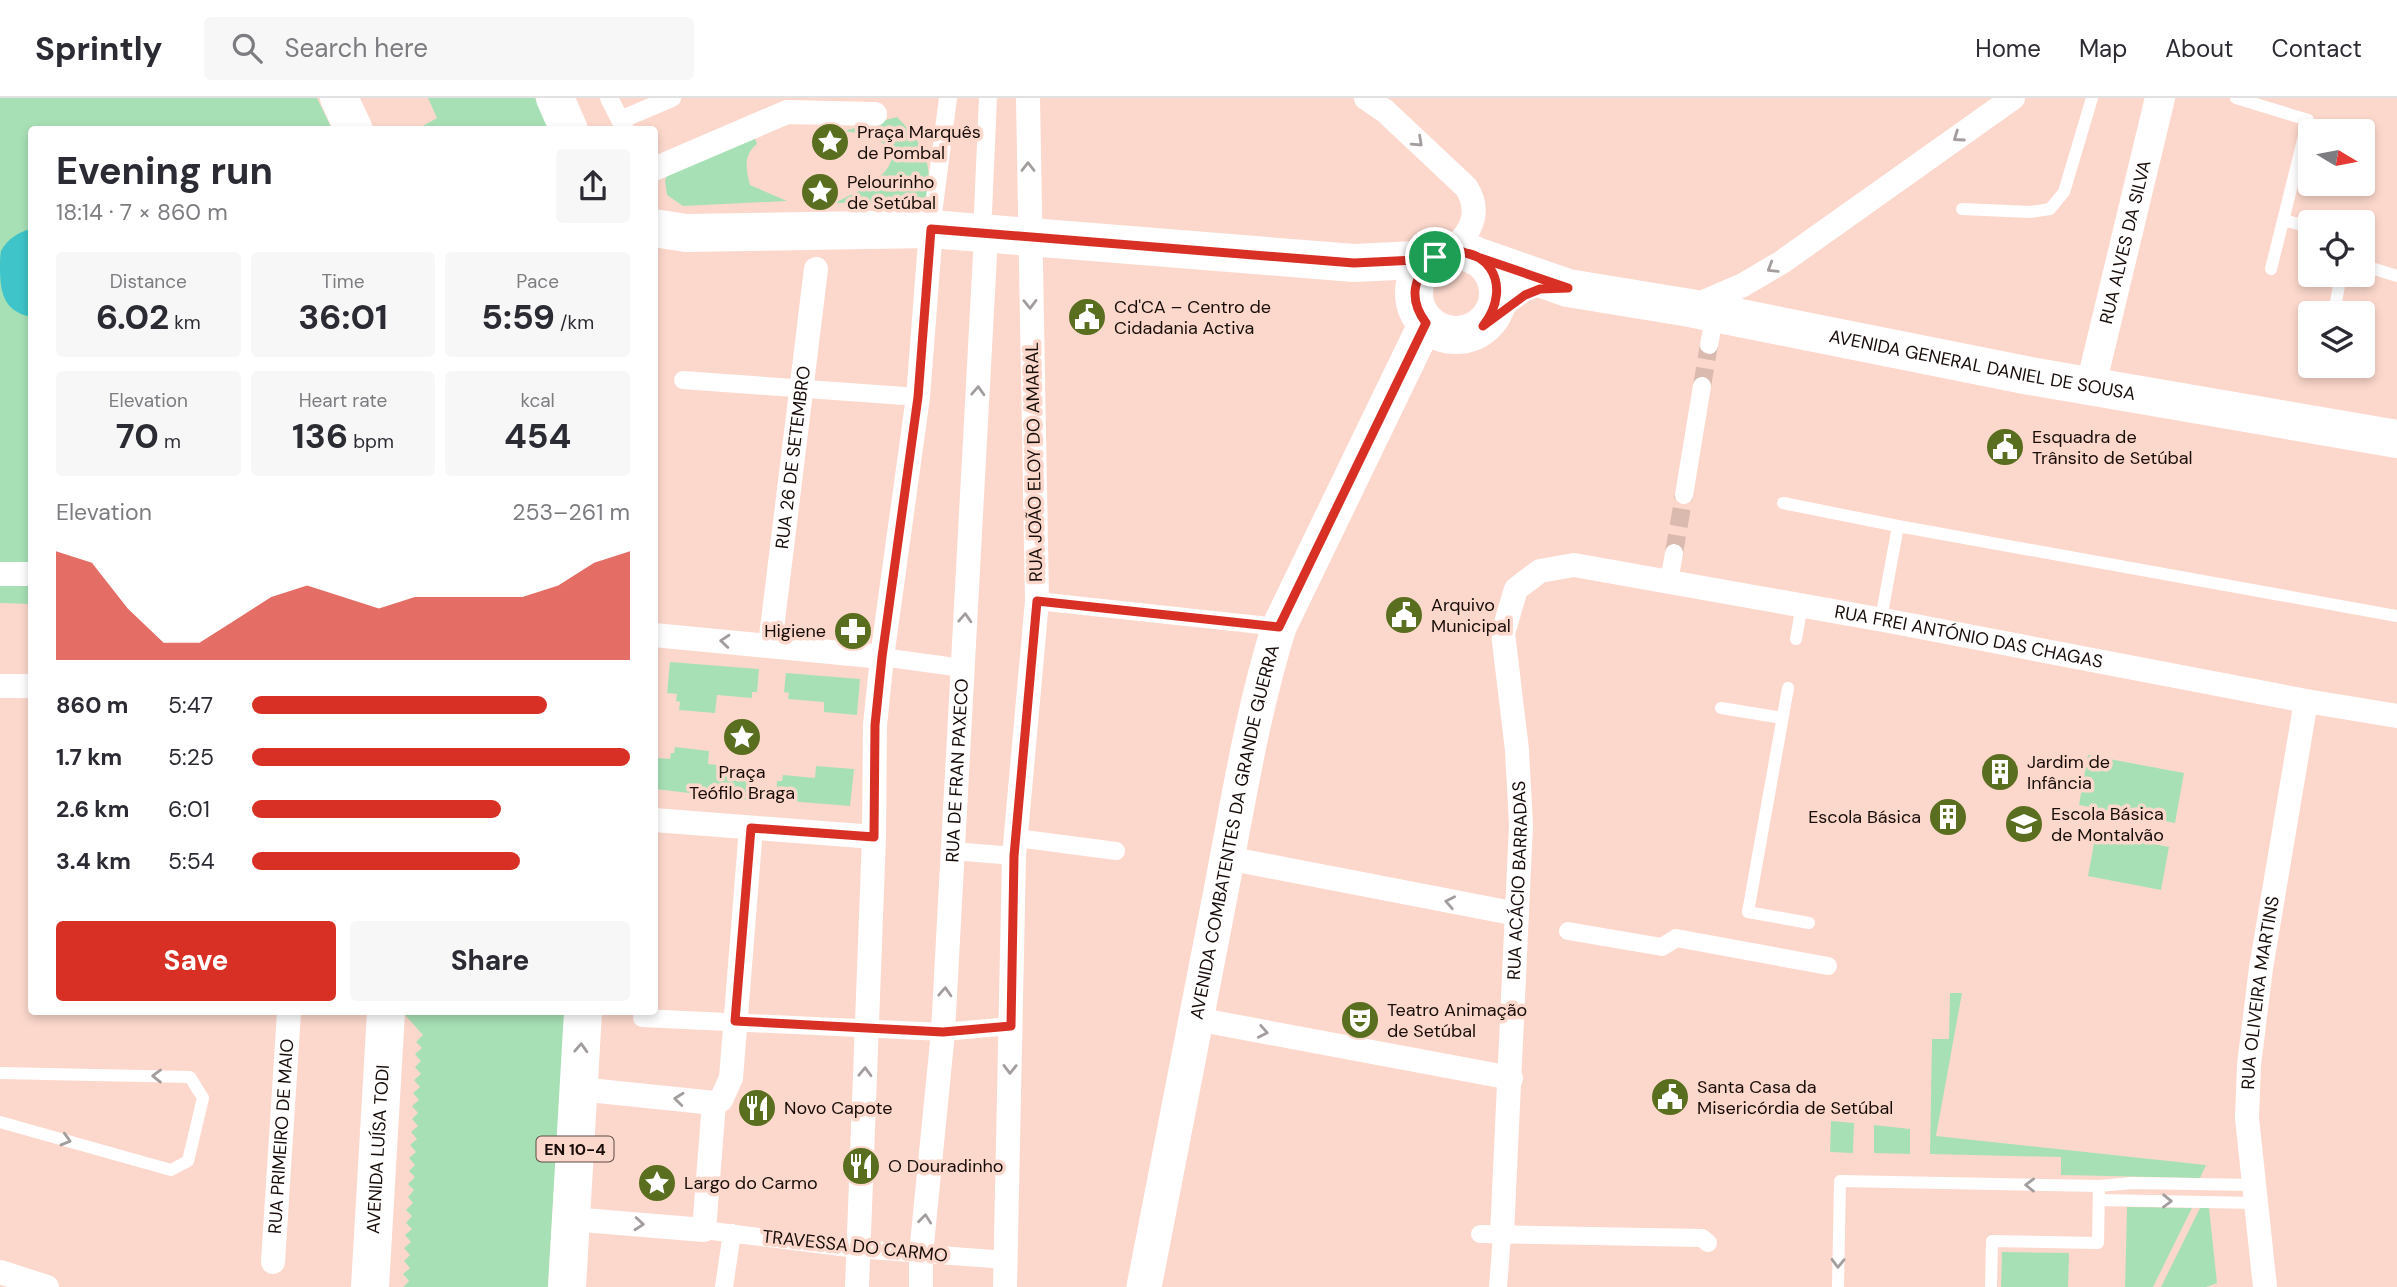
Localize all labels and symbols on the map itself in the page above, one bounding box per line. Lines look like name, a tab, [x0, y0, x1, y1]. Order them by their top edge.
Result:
north arrow	[2298, 119, 2375, 196]
place label: Praça Marquês de Pombal	[857, 120, 981, 165]
place icon: Praça Marquês de Pombal	[809, 121, 851, 163]
one-way arrow	[1953, 129, 1966, 141]
one-way arrow	[1410, 134, 1423, 146]
street label: RUA ALVES DA SILVA	[2094, 158, 2157, 327]
one-way arrow	[1020, 161, 1036, 172]
place label: Pelourinho de Setúbal	[847, 170, 936, 215]
place icon: Pelourinho de Setúbal	[799, 171, 841, 213]
pin	[1405, 227, 1465, 287]
one-way arrow	[1766, 260, 1779, 273]
place label: Cd'CA – Centro de Cidadania Activa	[1114, 295, 1271, 340]
public building icon: Cd'CA – Centro de Cidadania Activa	[1066, 296, 1108, 338]
one-way arrow	[1023, 298, 1038, 309]
street label: AVENIDA GENERAL DANIEL DE SOUSA	[1827, 324, 2137, 406]
street label: RUA JOÃO ELOY DO AMARAL	[1020, 342, 1048, 582]
street label: RUA 26 DE SETEMBRO	[770, 365, 816, 550]
one-way arrow	[970, 385, 985, 396]
place label: Esquadra de Trânsito de Setúbal	[2032, 425, 2193, 470]
public building icon: Esquadra de Trânsito de Setúbal	[1984, 426, 2026, 468]
place label: Arquivo Municipal	[1431, 593, 1511, 638]
public building icon: Arquivo Municipal	[1383, 594, 1425, 636]
street label: RUA FREI ANTÓNIO DAS CHAGAS	[1833, 600, 2105, 674]
pharmacy icon: Higiene	[832, 610, 874, 652]
one-way arrow	[957, 613, 972, 624]
place label: Higiene	[764, 619, 826, 643]
one-way arrow	[719, 634, 730, 649]
street label: AVENIDA COMBATENTES DA GRANDE GUERRA	[1184, 642, 1285, 1021]
street label: RUA DE FRAN PAXECO	[940, 678, 974, 863]
place icon: Praça Teófilo Braga	[721, 716, 763, 758]
place label: Jardim de Infância	[2027, 750, 2110, 795]
building icon: Jardim de Infância	[1979, 751, 2021, 793]
place label: Praça Teófilo Braga	[689, 760, 795, 805]
street label: RUA ACÁCIO BARRADAS	[1502, 780, 1533, 981]
building icon: Escola Básica	[1927, 796, 1969, 838]
place label: Escola Básica de Montalvão	[2051, 802, 2164, 847]
school or university icon: Escola Básica de Montalvão	[2003, 803, 2045, 845]
place label: Escola Básica	[1808, 805, 1921, 829]
street label: RUA OLIVEIRA MARTINS	[2236, 894, 2285, 1090]
one-way arrow	[1444, 895, 1456, 910]
one-way arrow	[938, 987, 953, 998]
place label: Teatro Animação de Setúbal	[1387, 998, 1527, 1043]
theatre icon: Teatro Animação de Setúbal	[1339, 999, 1381, 1041]
one-way arrow	[1257, 1024, 1269, 1039]
street label: RUA PRIMEIRO DE MAIO	[263, 1038, 299, 1235]
one-way arrow	[573, 1042, 588, 1053]
street label: AVENIDA LUÍSA TODI	[361, 1064, 395, 1235]
one-way arrow	[1003, 1064, 1018, 1075]
one-way arrow	[857, 1066, 872, 1077]
one-way arrow	[151, 1068, 161, 1084]
place label: Santa Casa da Misericórdia de Setúbal	[1697, 1075, 1893, 1120]
public building icon: Santa Casa da Misericórdia de Setúbal	[1649, 1076, 1691, 1118]
restaurant icon: Novo Capote	[736, 1087, 778, 1129]
one-way arrow	[673, 1092, 684, 1107]
place label: Novo Capote	[784, 1096, 892, 1120]
one-way arrow	[59, 1132, 71, 1147]
road number: EN 10-4	[536, 1136, 614, 1162]
restaurant icon: O Douradinho	[840, 1145, 882, 1187]
place label: O Douradinho	[888, 1154, 1004, 1178]
place icon: Largo do Carmo	[636, 1162, 678, 1204]
place label: Largo do Carmo	[684, 1171, 818, 1195]
one-way arrow	[2025, 1177, 2036, 1192]
one-way arrow	[2162, 1193, 2173, 1209]
one-way arrow	[917, 1213, 932, 1225]
one-way arrow	[634, 1216, 645, 1231]
street label: TRAVESSA DO CARMO	[761, 1224, 949, 1268]
one-way arrow	[1830, 1258, 1846, 1268]

